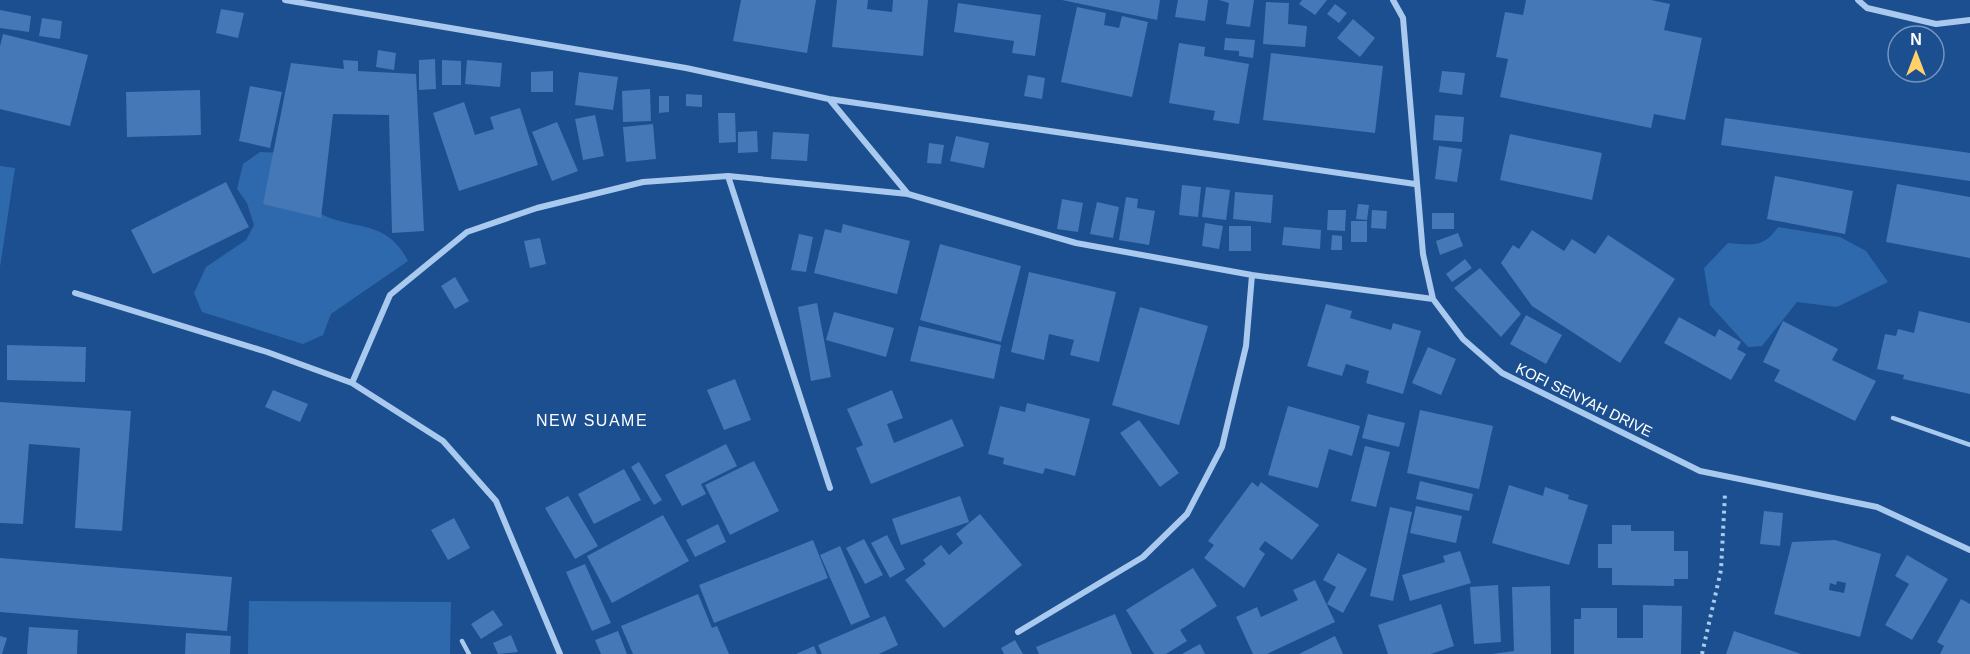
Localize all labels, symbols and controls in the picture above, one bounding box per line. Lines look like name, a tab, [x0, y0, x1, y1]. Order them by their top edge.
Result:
north arrow	[1886, 24, 1946, 84]
text: N	[1910, 31, 1922, 48]
street label: KOFI SENYAH DRIVE	[1513, 359, 1655, 440]
district label: NEW SUAME	[536, 412, 648, 429]

